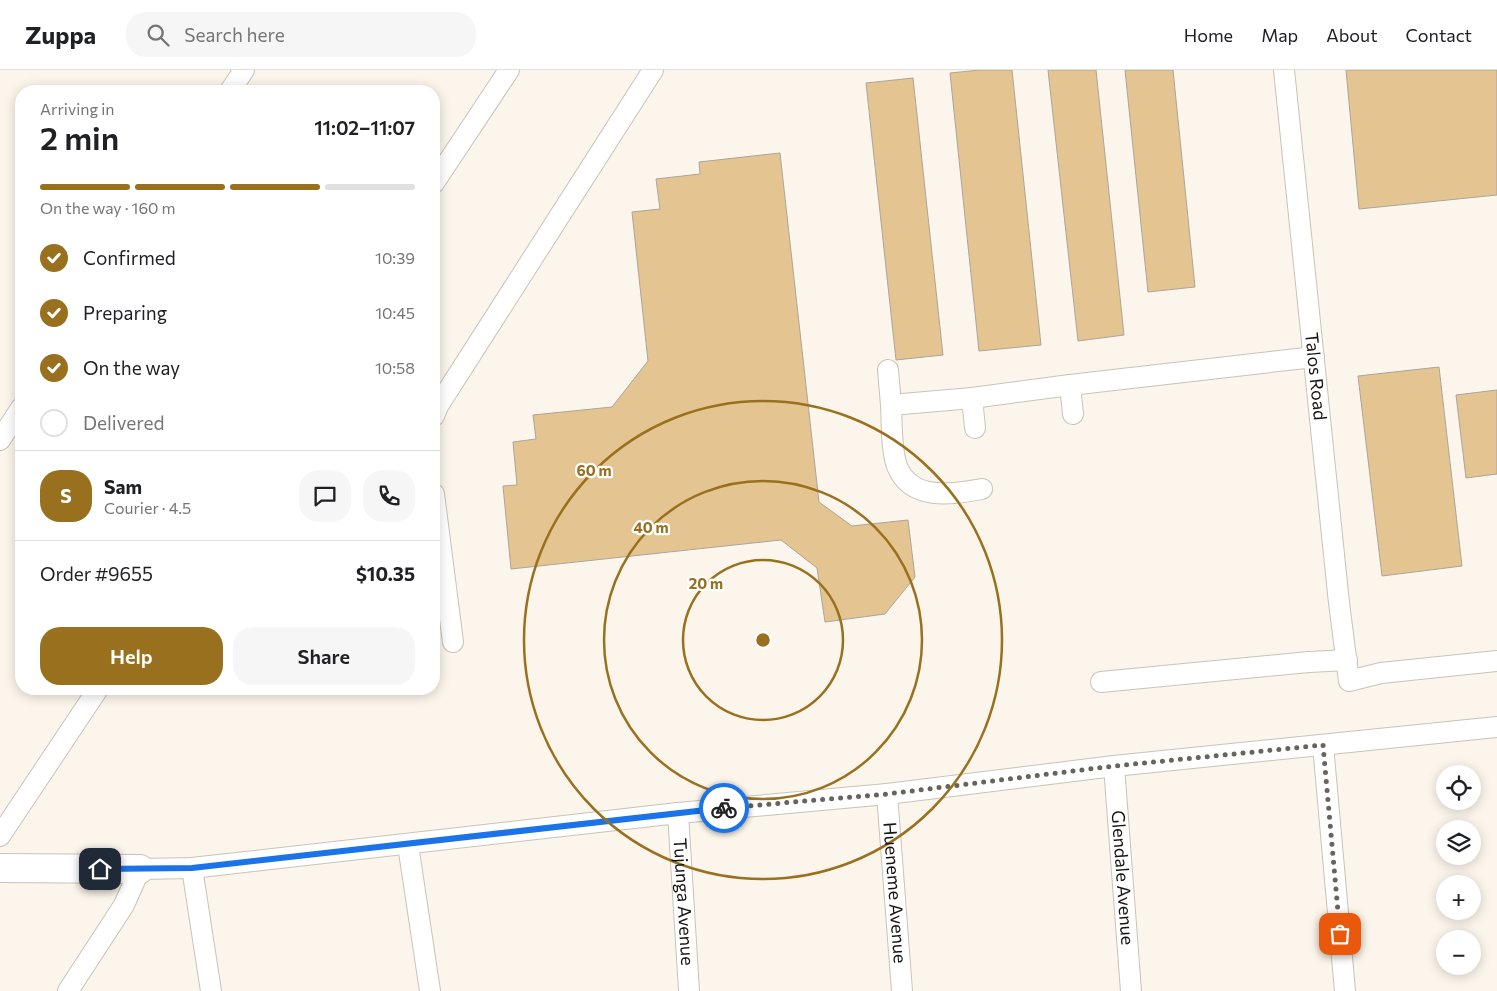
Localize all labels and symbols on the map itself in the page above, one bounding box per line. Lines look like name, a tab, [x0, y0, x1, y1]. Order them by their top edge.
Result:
street label: Talos Road	[1301, 331, 1332, 421]
text: 60 m	[576, 461, 612, 479]
text: 40 m	[633, 518, 669, 536]
text: 20 m	[689, 574, 723, 592]
centre of rings	[754, 631, 772, 649]
courier	[699, 783, 749, 833]
street label: Glendale Avenue	[1107, 809, 1139, 946]
street label: Hueneme Avenue	[879, 821, 912, 964]
street label: Tujunga Avenue	[670, 837, 699, 966]
pin	[79, 848, 121, 890]
pin	[1319, 913, 1361, 955]

